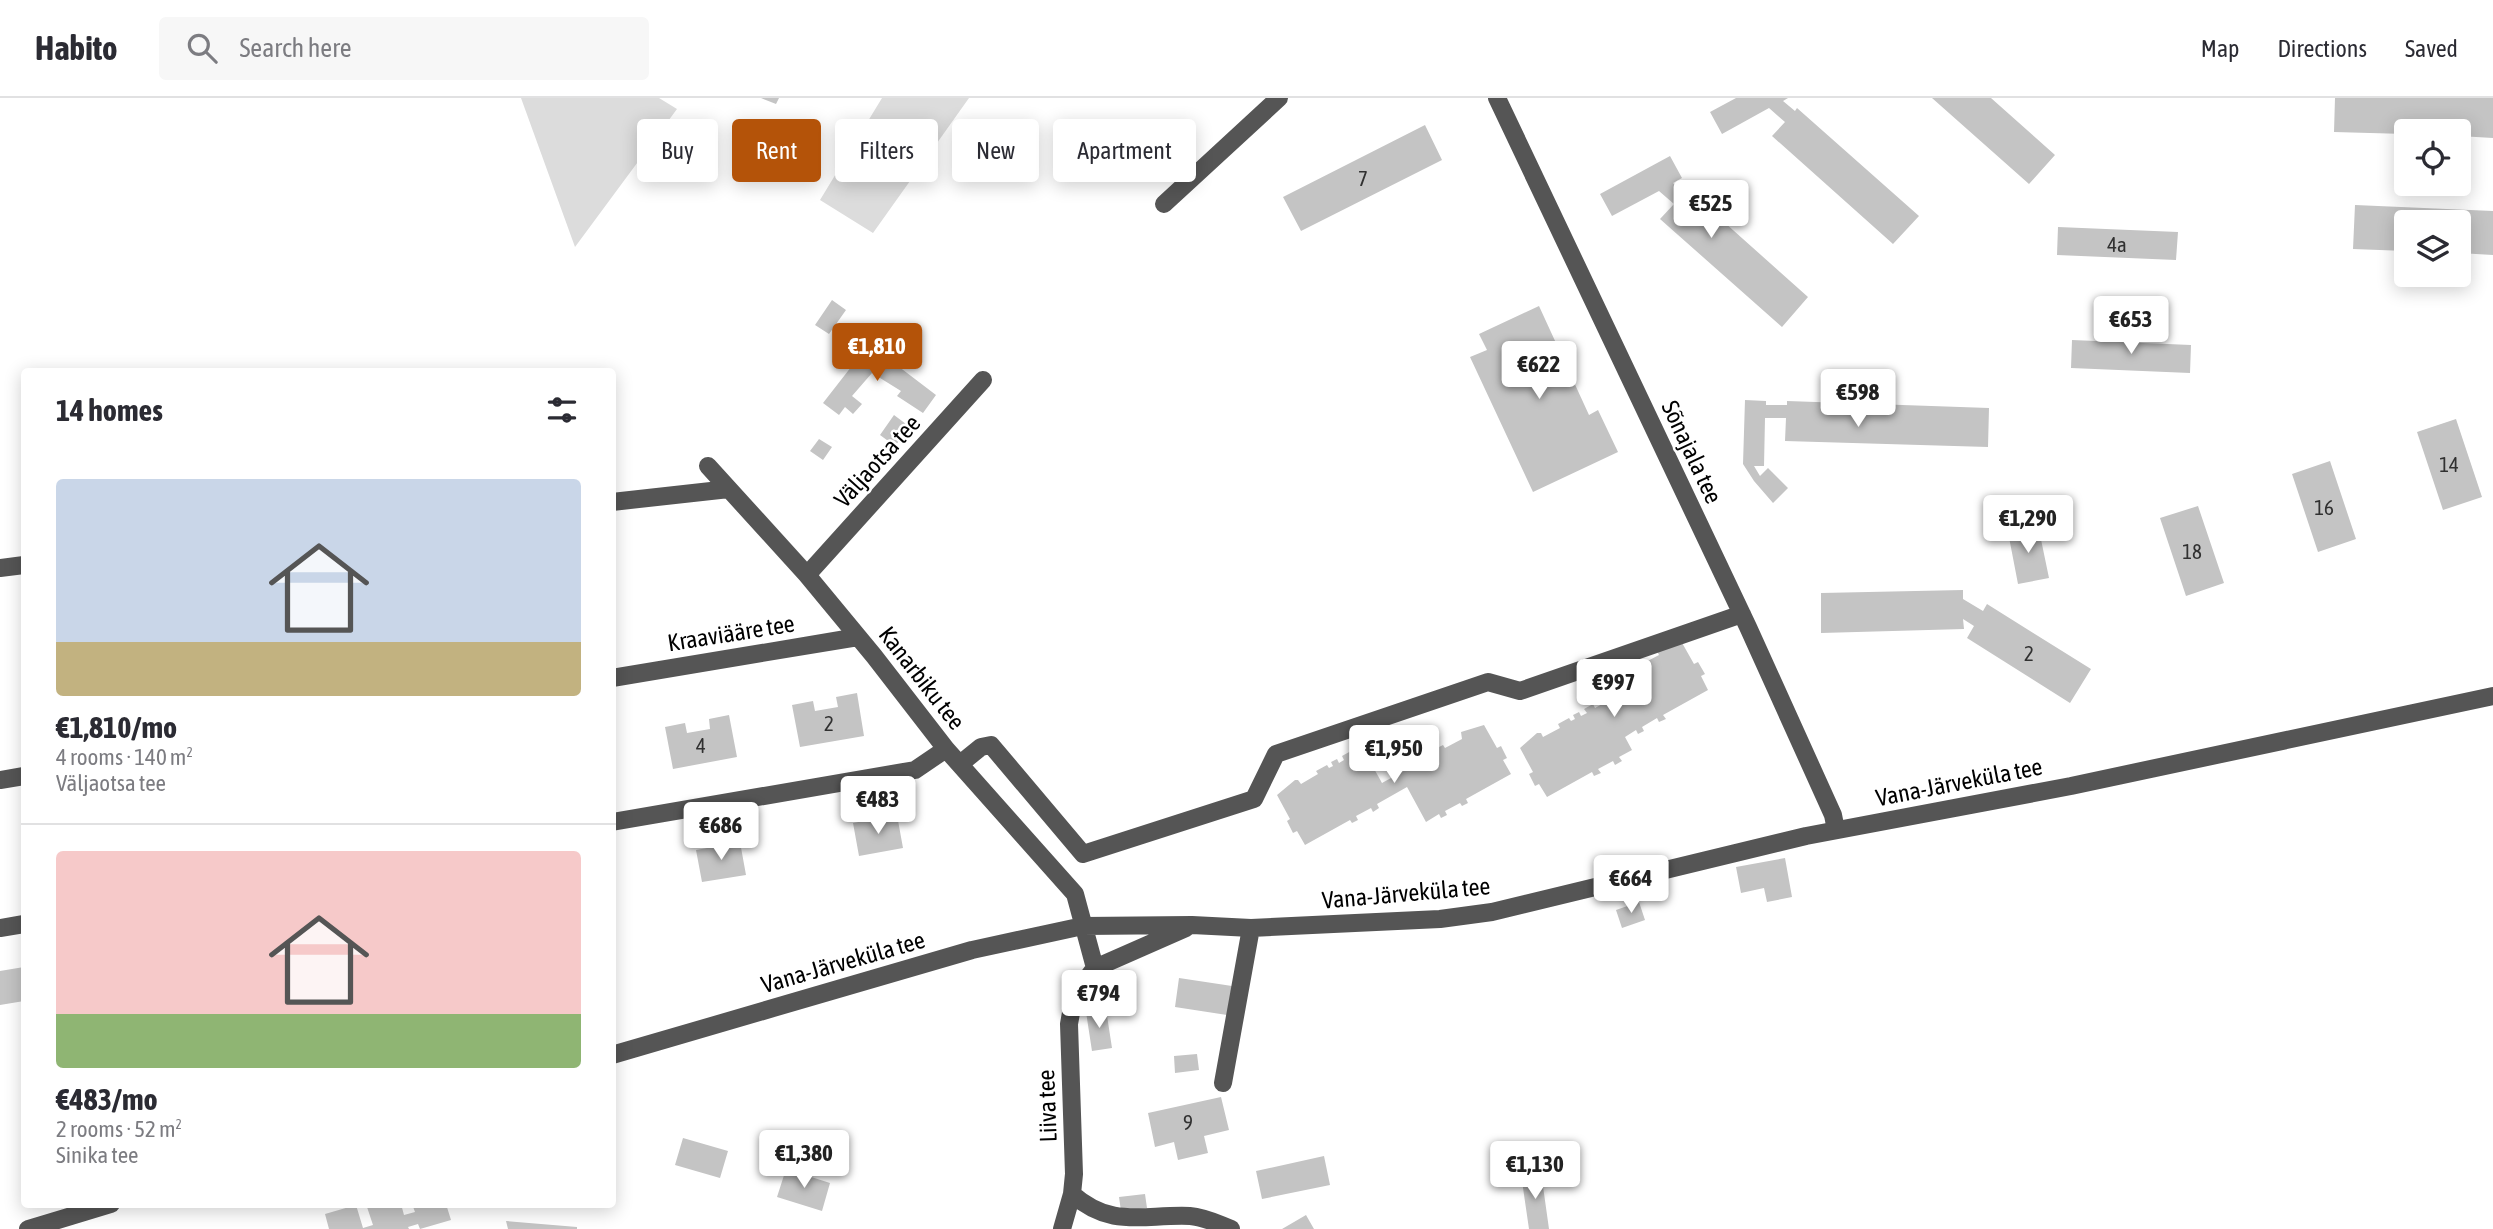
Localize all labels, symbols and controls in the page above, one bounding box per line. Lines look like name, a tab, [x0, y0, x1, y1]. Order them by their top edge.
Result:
search box	[159, 17, 649, 80]
text: Habito	[35, 29, 117, 67]
icon: search	[183, 29, 221, 67]
text: Search here	[239, 33, 352, 63]
text: Map	[2201, 35, 2239, 62]
text: Directions	[2277, 35, 2367, 62]
text: Saved	[2405, 35, 2458, 62]
chip: Buy	[637, 119, 718, 182]
chip: Rent	[732, 119, 821, 182]
chip: Filters	[835, 119, 938, 182]
chip: New	[952, 119, 1039, 182]
chip: Apartment	[1053, 119, 1196, 182]
map controls	[2394, 119, 2471, 287]
button: locate	[2394, 119, 2471, 196]
house number: 7	[1358, 166, 1368, 190]
pin: €525	[1670, 180, 1752, 240]
text: €525	[1690, 190, 1732, 216]
button: layers	[2394, 210, 2471, 287]
house number: 4a	[2107, 232, 2127, 256]
pin: €653	[2090, 296, 2172, 356]
text: €653	[2110, 306, 2152, 332]
pin: €1,810	[820, 324, 934, 383]
text: €1,810	[848, 333, 906, 359]
pin: €622	[1498, 342, 1580, 401]
text: €622	[1518, 351, 1560, 377]
pin: €598	[1817, 370, 1899, 429]
text: €598	[1837, 379, 1879, 405]
icon: filters	[543, 391, 581, 429]
text: 14 homes	[56, 393, 163, 427]
street label: Sõnajala tee	[1657, 396, 1727, 508]
street label: Väljaotsa tee	[829, 409, 925, 513]
house number: 14	[2439, 452, 2459, 476]
house number: 16	[2314, 495, 2334, 519]
pin: €1,290	[1971, 496, 2085, 555]
text: €1,290	[1999, 505, 2057, 531]
icon: home	[256, 525, 382, 651]
house number: 18	[2182, 539, 2202, 563]
street label: Kraaviääre tee	[666, 610, 796, 656]
street label: Kanarbiku tee	[873, 621, 971, 735]
house number: 2	[2024, 641, 2034, 665]
pin: €997	[1573, 660, 1655, 719]
text: €997	[1593, 669, 1635, 695]
text: €1,810/mo	[56, 710, 177, 744]
house number: 2	[824, 711, 834, 735]
pin: €1,950	[1337, 726, 1451, 785]
house number: 4	[696, 733, 706, 757]
text: €1,950	[1365, 735, 1423, 761]
text: 4 rooms · 140 m²	[56, 744, 193, 770]
street label: Vana-Järveküla tee	[1874, 753, 2044, 811]
text: Väljaotsa tee	[56, 770, 166, 796]
pin: €483	[837, 776, 919, 836]
text: €483	[857, 786, 899, 812]
pin: €686	[680, 802, 762, 862]
text: €686	[700, 812, 742, 838]
pin: €664	[1590, 856, 1672, 915]
text: €664	[1610, 865, 1652, 891]
street label: Vana-Järveküla tee	[1321, 872, 1491, 914]
icon: home	[256, 897, 382, 1023]
street label: Vana-Järveküla tee	[758, 926, 928, 998]
pin: €794	[1058, 970, 1140, 1030]
text: €794	[1078, 980, 1120, 1006]
street label: Liiva tee	[1032, 1069, 1062, 1143]
text: €483/mo	[56, 1082, 158, 1116]
house number: 9	[1183, 1110, 1193, 1134]
text: 2 rooms · 52 m²	[56, 1116, 182, 1142]
pin: €1,380	[747, 1130, 861, 1190]
text: €1,380	[775, 1140, 833, 1166]
text: Sinika tee	[56, 1142, 139, 1168]
pin: €1,130	[1478, 1142, 1592, 1201]
text: €1,130	[1506, 1151, 1564, 1177]

